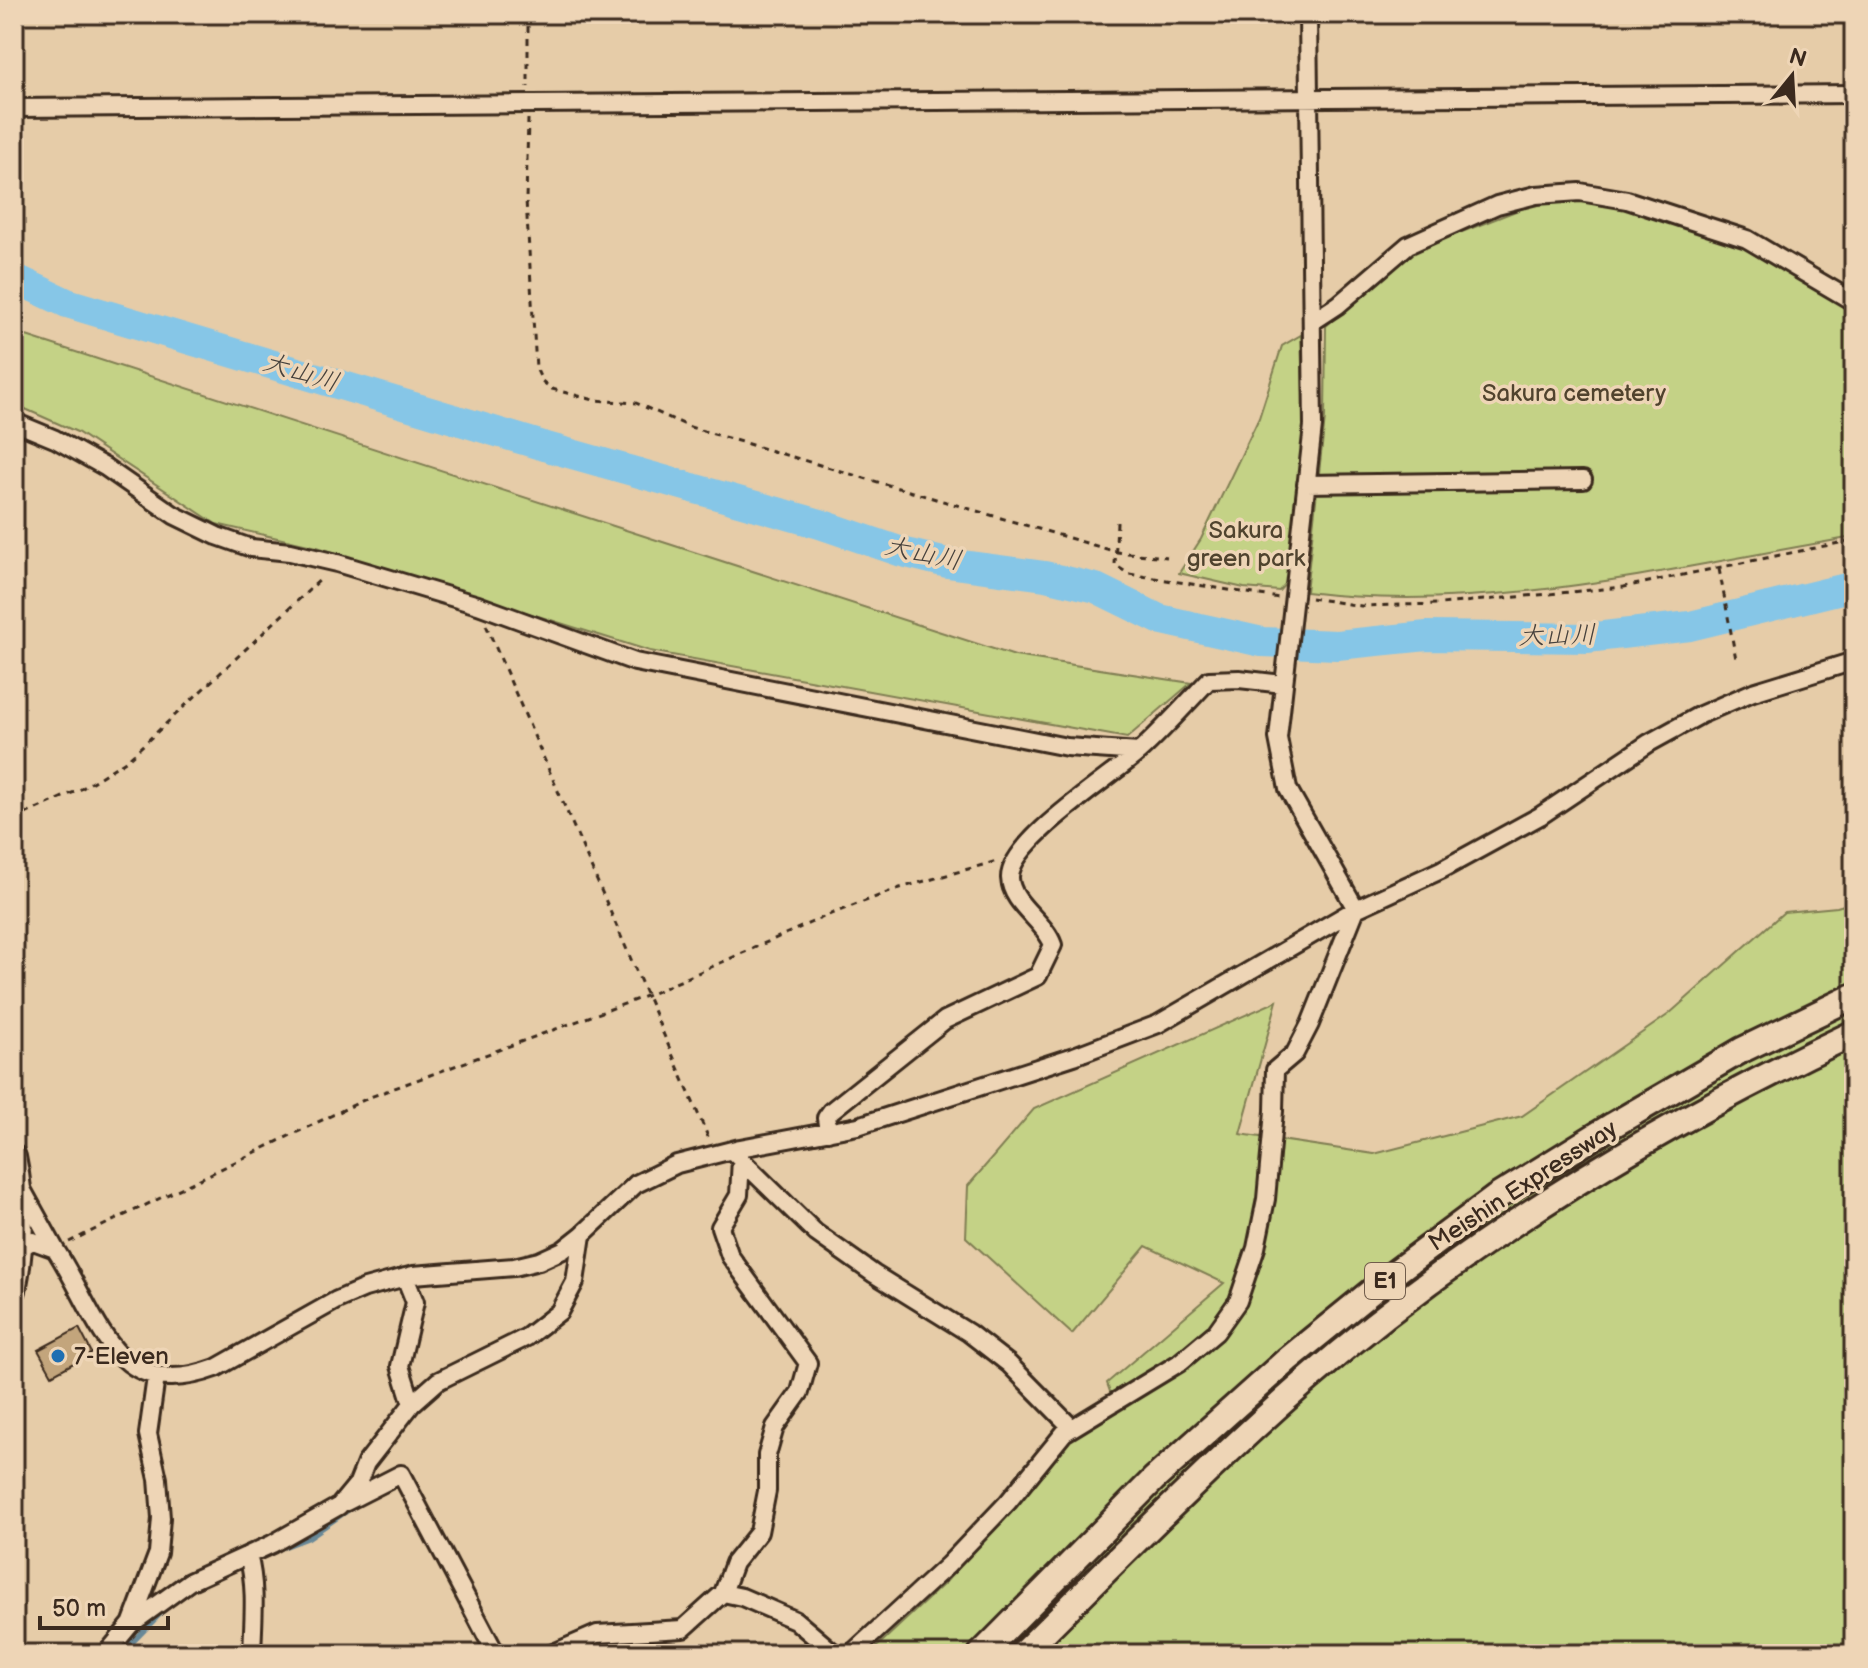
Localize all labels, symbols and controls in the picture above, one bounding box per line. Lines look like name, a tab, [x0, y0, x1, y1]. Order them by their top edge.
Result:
north arrow	[1752, 36, 1832, 116]
text: N	[1786, 43, 1810, 74]
water label: 大山川	[259, 347, 343, 399]
park label: Sakura cemetery	[1482, 379, 1666, 408]
park label: Sakura green park	[1187, 516, 1305, 573]
water label: 大山川	[882, 531, 964, 577]
water label: 大山川	[1518, 620, 1596, 652]
street label: Meishin Expressway	[1423, 1114, 1623, 1258]
road number: E1	[1365, 1263, 1405, 1299]
place label: 7-Eleven	[74, 1342, 169, 1371]
marker: 7-Eleven	[49, 1347, 67, 1365]
scale bar	[40, 1580, 168, 1630]
text: 50 m	[52, 1594, 106, 1623]

